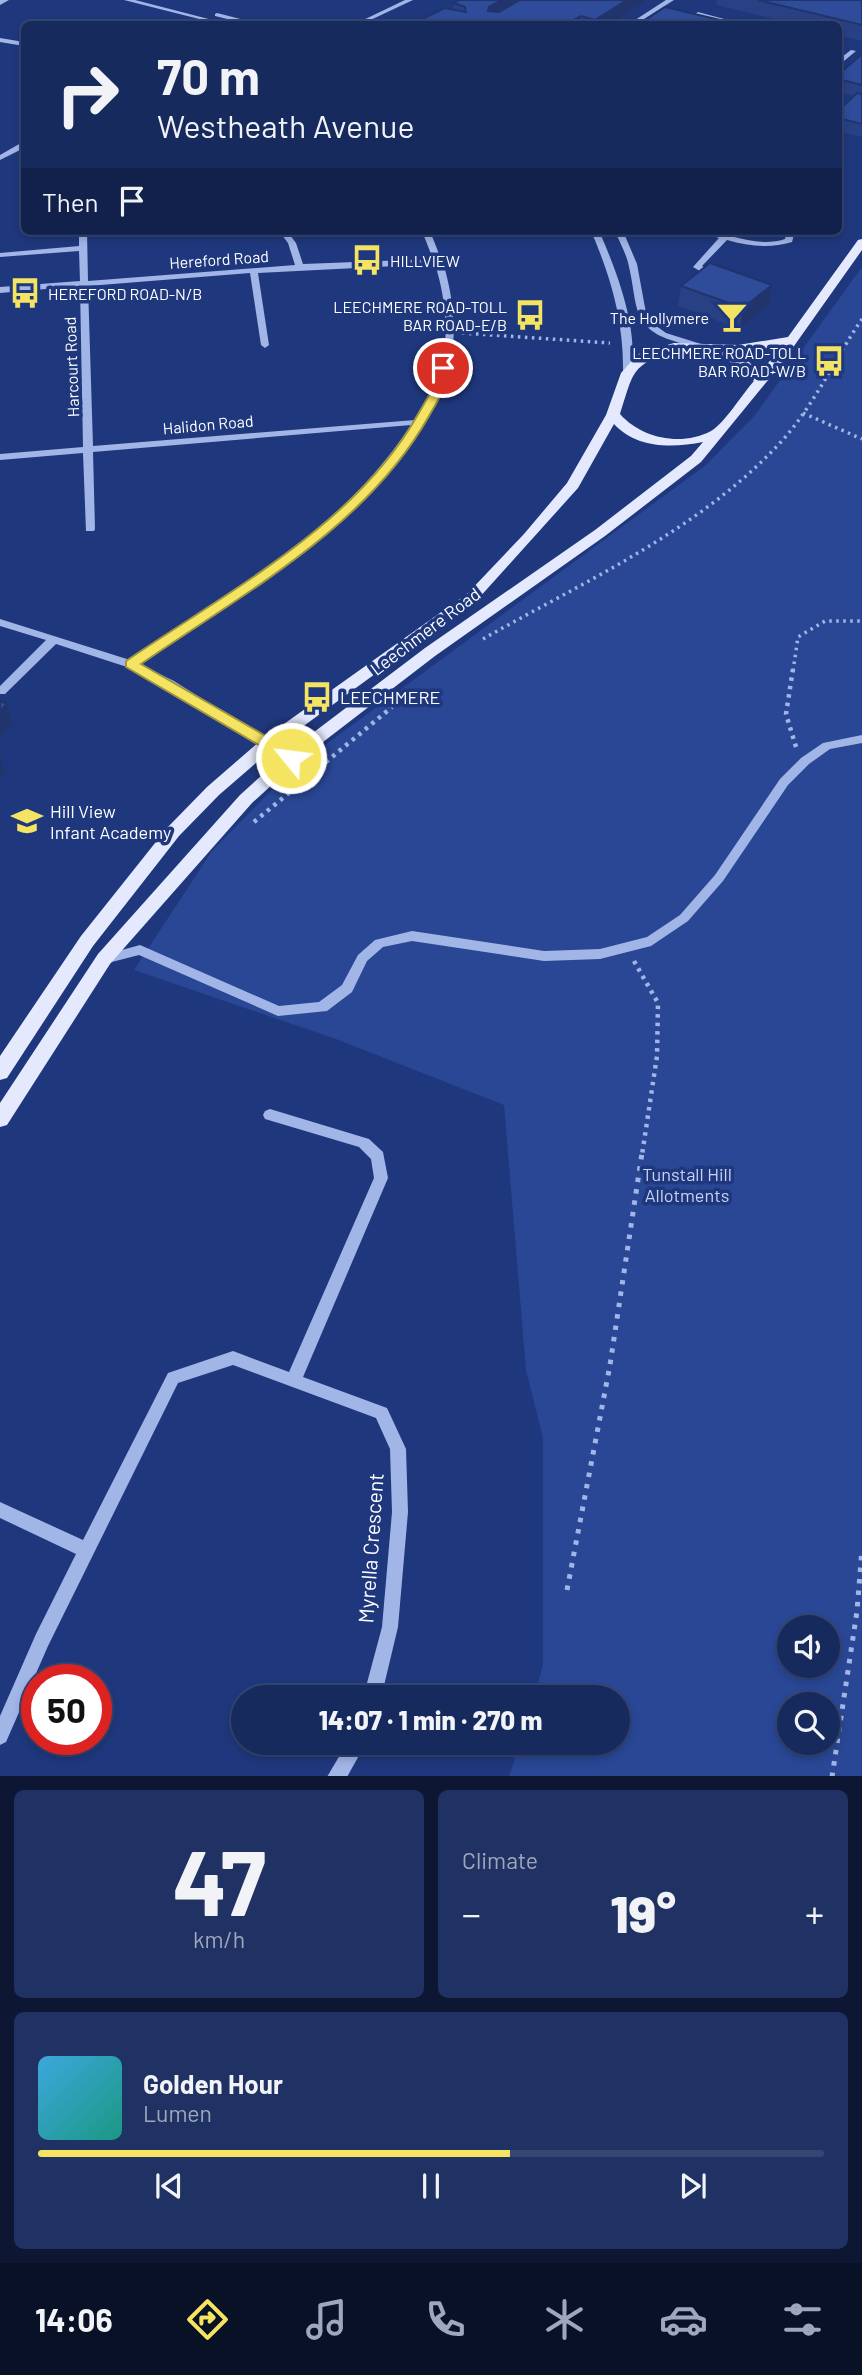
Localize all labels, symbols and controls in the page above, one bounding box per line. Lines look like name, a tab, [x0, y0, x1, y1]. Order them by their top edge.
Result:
text: 70 m	[157, 46, 260, 105]
icon: right	[42, 49, 133, 140]
text: Westheath Avenue	[157, 106, 414, 144]
icon: arrive	[113, 182, 151, 220]
text: Then	[42, 186, 99, 217]
bus stop icon: HILLVIEW	[350, 243, 384, 277]
street label: Hereford Road	[169, 246, 269, 272]
place label: HILLVIEW	[390, 251, 460, 270]
bus stop icon: HEREFORD ROAD-N/B	[8, 276, 42, 310]
place label: HEREFORD ROAD-N/B	[48, 284, 202, 303]
place label: LEECHMERE ROAD-TOLL BAR ROAD-E/B	[333, 297, 507, 334]
bus stop icon: LEECHMERE ROAD-TOLL BAR ROAD-E/B	[513, 298, 547, 332]
bar icon: The Hollymere	[715, 300, 749, 334]
place label: The Hollymere	[610, 308, 709, 327]
street label: Harcourt Road	[60, 316, 82, 418]
pin	[413, 338, 473, 398]
place label: LEECHMERE ROAD-TOLL BAR ROAD-W/B	[632, 343, 806, 380]
bus stop icon: LEECHMERE ROAD-TOLL BAR ROAD-W/B	[812, 344, 846, 378]
icon: arrive	[424, 349, 462, 387]
street label: Halidon Road	[162, 411, 254, 437]
street label: Leechmere Road	[366, 582, 484, 680]
bus stop icon: LEECHMERE	[300, 680, 334, 714]
place label: LEECHMERE	[340, 686, 440, 708]
position arrow	[254, 721, 328, 795]
place label: Hill View Infant Academy	[50, 800, 171, 843]
school or university icon: Hill View Infant Academy	[10, 804, 44, 838]
park label: Tunstall Hill Allotments	[642, 1163, 732, 1206]
street label: Myrella Crescent	[352, 1472, 388, 1624]
map controls	[777, 1615, 840, 1755]
button: sound	[777, 1615, 840, 1678]
speed limit sign: 50	[21, 1664, 112, 1755]
button: search	[777, 1692, 840, 1755]
text: 14:07 · 1 min · 270 m	[319, 1704, 542, 1735]
text: 47	[172, 1825, 266, 1934]
text: Climate	[462, 1846, 538, 1874]
text: 19°	[610, 1881, 676, 1943]
text: −	[462, 1890, 481, 1936]
text: +	[805, 1890, 824, 1936]
text: km/h	[193, 1925, 245, 1953]
text: Golden Hour	[143, 2068, 283, 2099]
text: Lumen	[143, 2099, 212, 2127]
icon: previous	[150, 2167, 188, 2205]
icon: pause	[412, 2167, 450, 2205]
icon: next	[674, 2167, 712, 2205]
icon: directions	[183, 2295, 232, 2344]
icon: music	[302, 2295, 351, 2344]
icon: phone	[421, 2295, 470, 2344]
icon: climate	[540, 2295, 589, 2344]
icon: car	[659, 2295, 708, 2344]
icon: filters	[778, 2295, 827, 2344]
text: 14:06	[35, 2300, 113, 2338]

